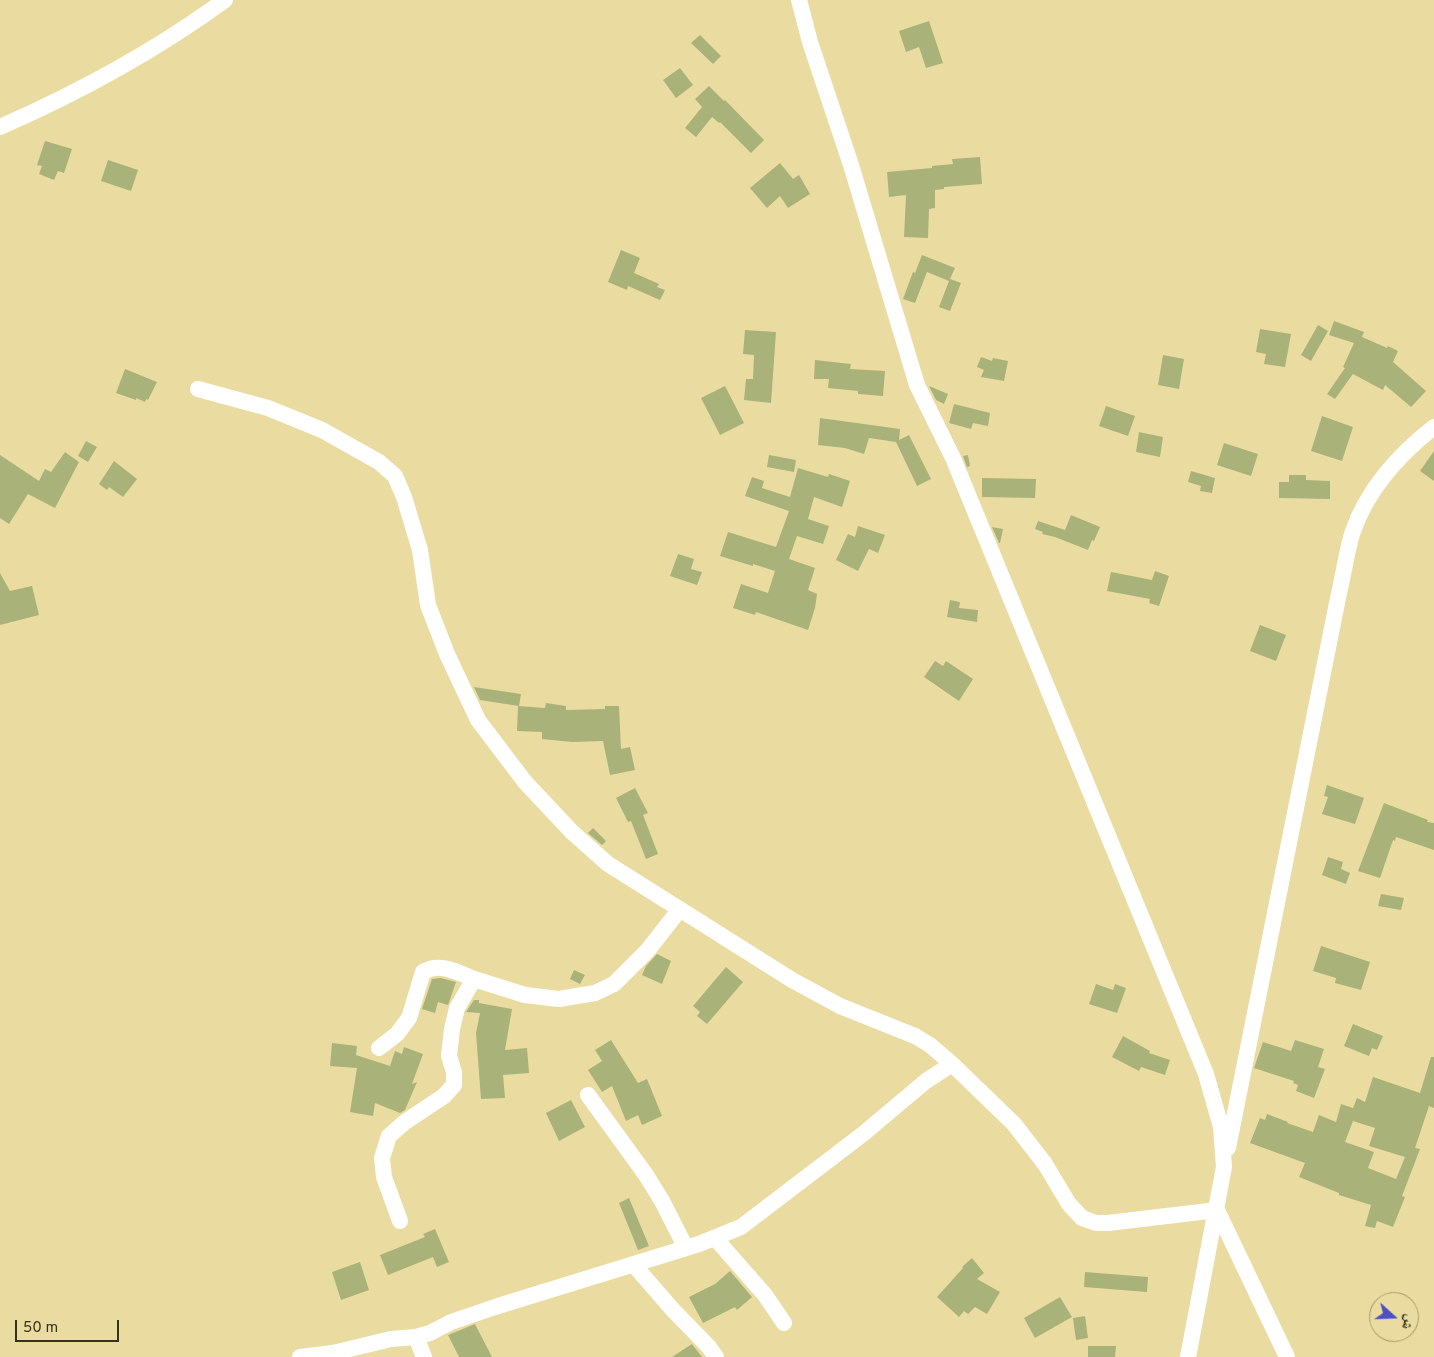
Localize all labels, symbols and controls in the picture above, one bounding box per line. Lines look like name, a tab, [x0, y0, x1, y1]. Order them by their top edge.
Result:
north arrow	[1369, 1292, 1419, 1342]
scale bar	[18, 1310, 121, 1342]
text: ش	[1397, 1312, 1418, 1332]
text: 50 m	[23, 1319, 58, 1338]

